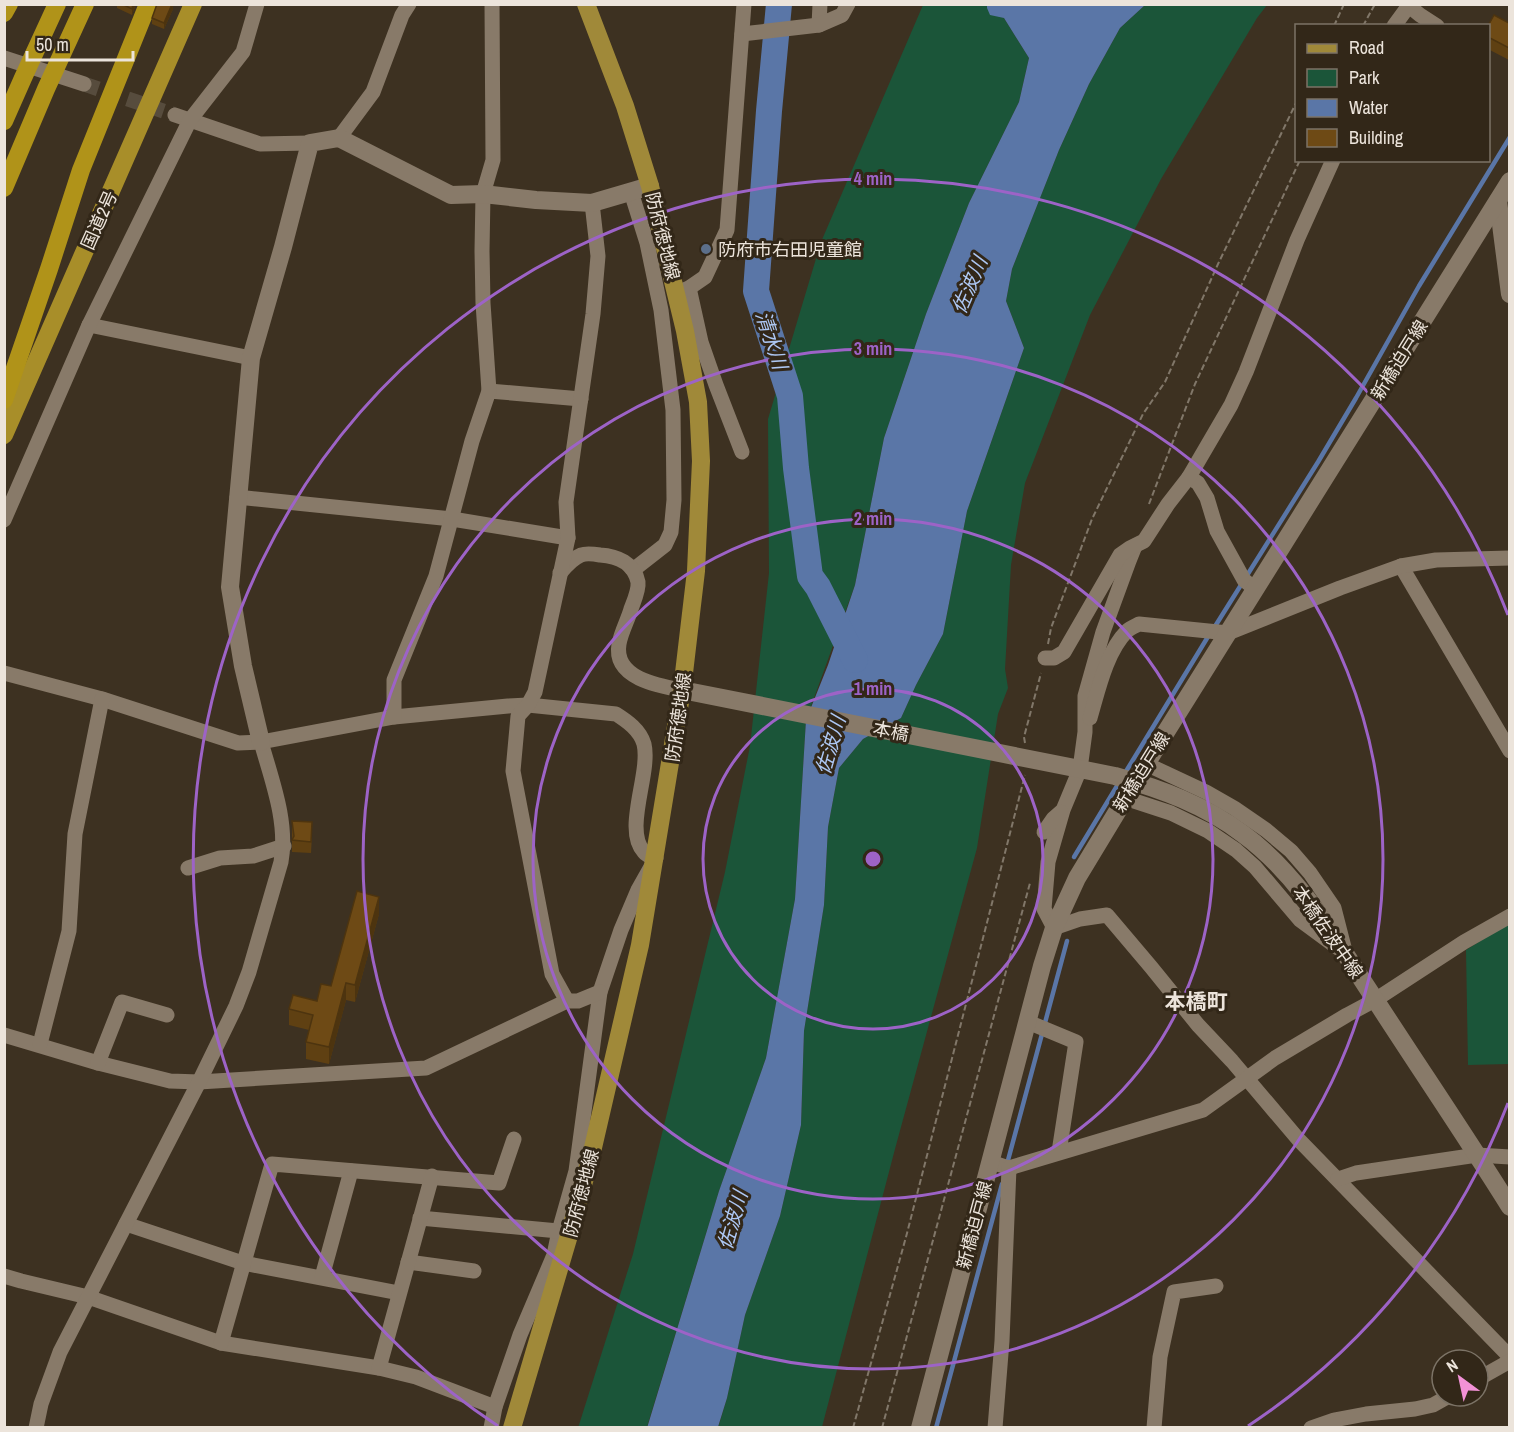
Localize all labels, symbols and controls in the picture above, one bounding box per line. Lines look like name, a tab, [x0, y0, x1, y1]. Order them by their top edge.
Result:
scale bar	[27, 24, 134, 62]
legend	[1295, 24, 1490, 162]
text: 50 m	[36, 32, 69, 57]
text: Road	[1349, 35, 1384, 60]
text: Park	[1349, 65, 1380, 90]
text: Water	[1349, 95, 1388, 120]
text: Building	[1349, 125, 1404, 150]
text: 4 min	[854, 166, 892, 191]
street label: 国道2号	[75, 186, 123, 254]
street label: 防府徳地線	[640, 189, 686, 283]
place label: 防府市右田児童館	[718, 237, 862, 262]
marker: 防府市右田児童館	[699, 242, 713, 256]
water label: 佐波川	[945, 250, 994, 318]
water label: 清水川	[750, 307, 795, 375]
street label: 新橋迫戸線	[1365, 315, 1433, 405]
text: 3 min	[854, 336, 892, 361]
text: 2 min	[854, 506, 892, 531]
street label: 防府徳地線	[659, 671, 697, 763]
text: 1 min	[854, 676, 892, 701]
water label: 佐波川	[809, 711, 852, 778]
street label: 本橋	[871, 715, 911, 747]
street label: 新橋迫戸線	[1107, 727, 1175, 817]
centre of rings	[863, 849, 883, 869]
street label: 本橋佐波中線	[1287, 881, 1369, 983]
district label: 本橋町	[1165, 987, 1228, 1016]
street label: 防府徳地線	[557, 1146, 605, 1240]
street label: 新橋迫戸線	[950, 1178, 998, 1272]
water label: 佐波川	[711, 1186, 754, 1253]
north arrow	[1430, 1348, 1490, 1408]
text: N	[1442, 1354, 1462, 1377]

